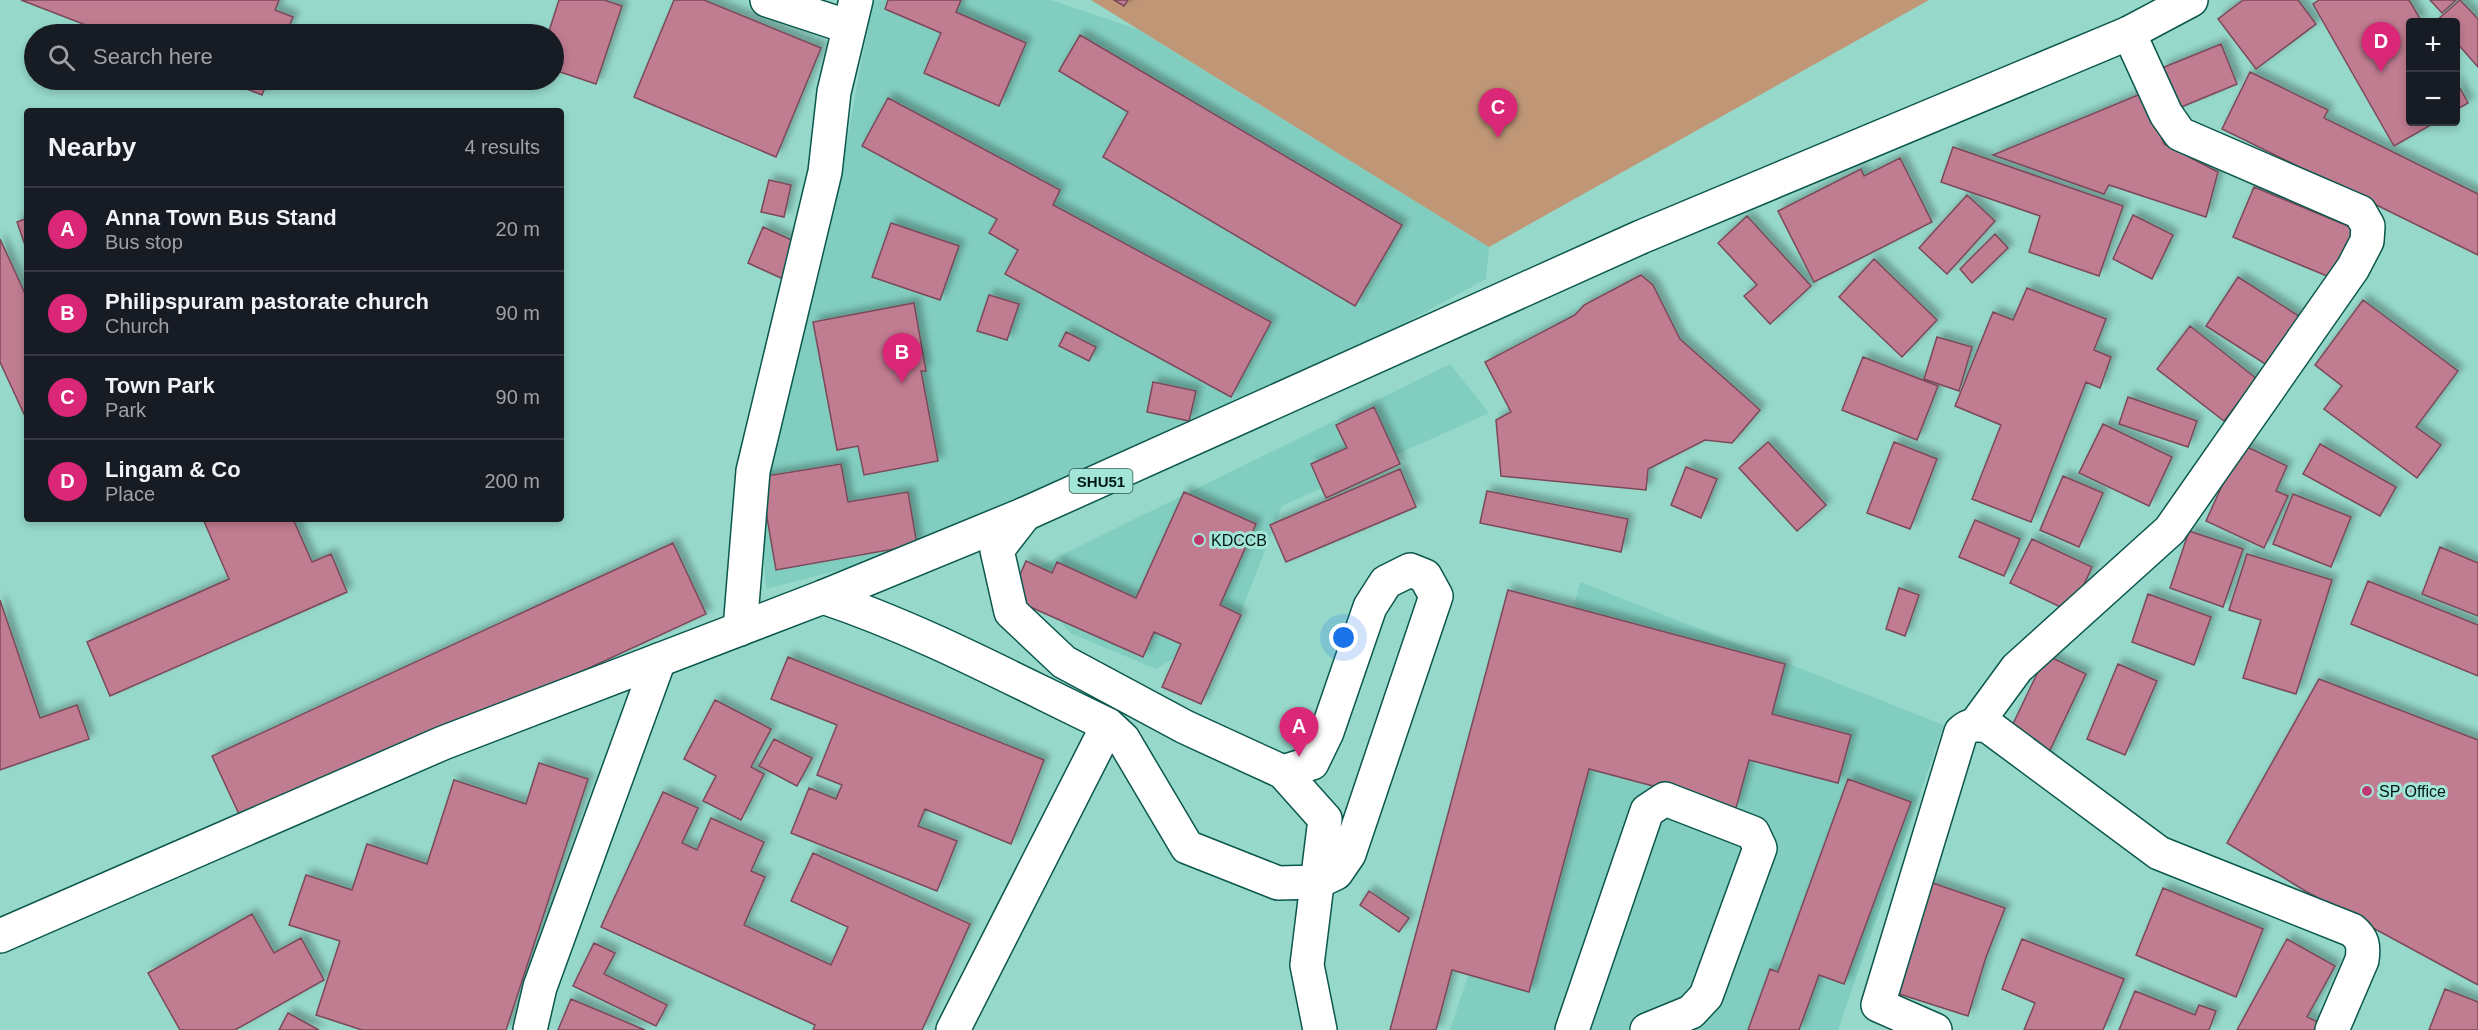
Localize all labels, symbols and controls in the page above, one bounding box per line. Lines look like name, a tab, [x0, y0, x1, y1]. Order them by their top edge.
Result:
map controls	[2406, 18, 2460, 126]
button: +	[2406, 18, 2460, 72]
pin: D	[2362, 22, 2400, 72]
search box	[24, 24, 564, 90]
icon: search	[45, 41, 78, 74]
text: Search here	[93, 44, 213, 69]
button: −	[2406, 72, 2460, 126]
pin: C	[1478, 88, 1518, 138]
text: Nearby	[48, 132, 136, 162]
text: 4 results	[464, 136, 540, 158]
text: Anna Town Bus Stand	[105, 205, 337, 230]
text: A	[60, 218, 75, 240]
text: 20 m	[496, 218, 540, 240]
text: Bus stop	[105, 231, 183, 253]
text: Philipspuram pastorate church	[105, 289, 429, 314]
text: B	[60, 302, 75, 324]
text: 90 m	[496, 302, 540, 324]
text: Church	[105, 315, 169, 337]
pin: B	[882, 334, 922, 383]
text: Town Park	[105, 373, 215, 398]
text: C	[60, 386, 75, 408]
text: 90 m	[496, 386, 540, 408]
text: Park	[105, 399, 146, 421]
text: Lingam & Co	[105, 457, 241, 482]
road number: SHU51	[1070, 469, 1132, 493]
text: D	[60, 470, 75, 492]
text: 200 m	[484, 470, 540, 492]
text: Place	[105, 483, 155, 505]
place label: KDCCB	[1211, 532, 1267, 549]
marker: KDCCB	[1192, 533, 1206, 547]
your location	[1329, 623, 1358, 652]
pin: A	[1280, 708, 1318, 757]
place label: SP Office	[2379, 783, 2446, 800]
marker: SP Office	[2360, 784, 2374, 798]

